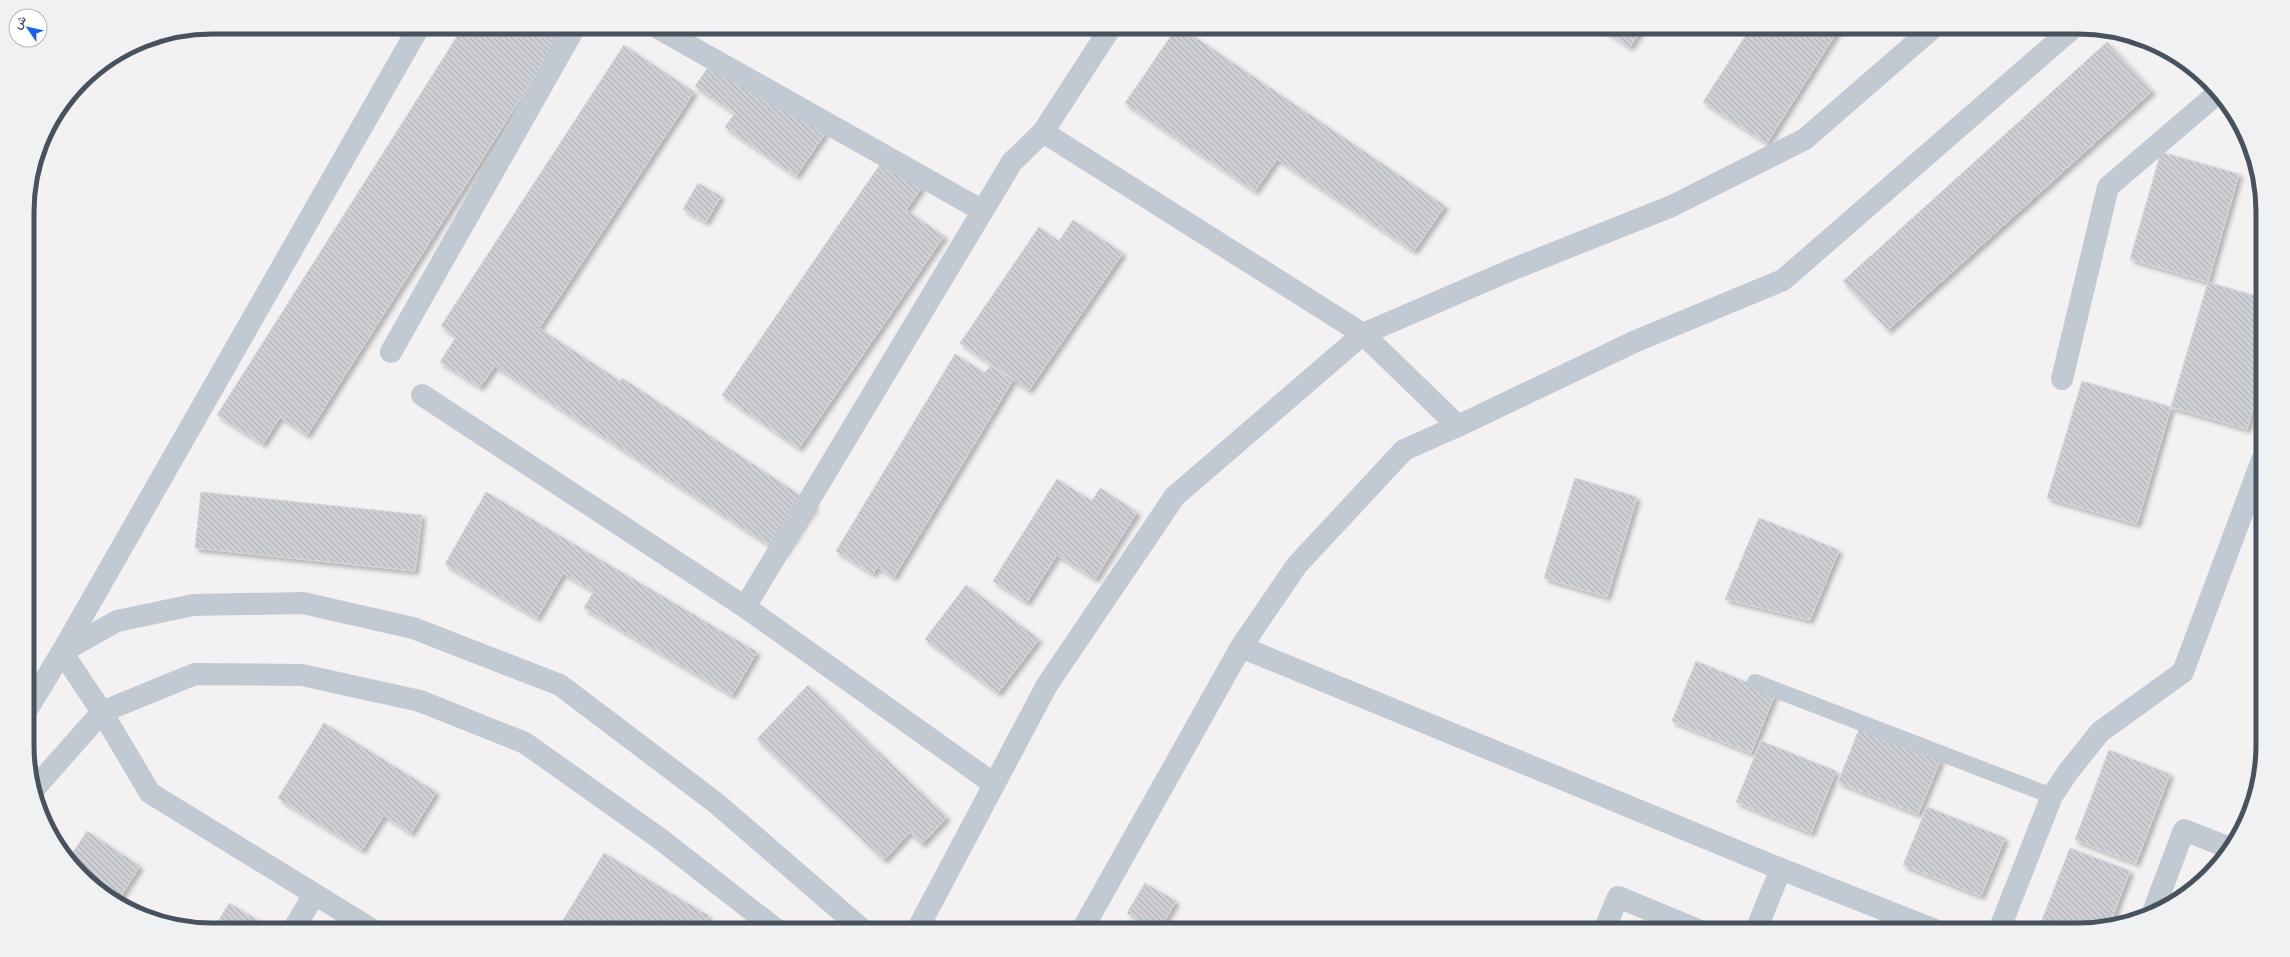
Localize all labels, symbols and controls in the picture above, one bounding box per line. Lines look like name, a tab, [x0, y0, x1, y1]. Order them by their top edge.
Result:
north arrow	[8, 8, 48, 48]
text: ش	[10, 13, 29, 32]

